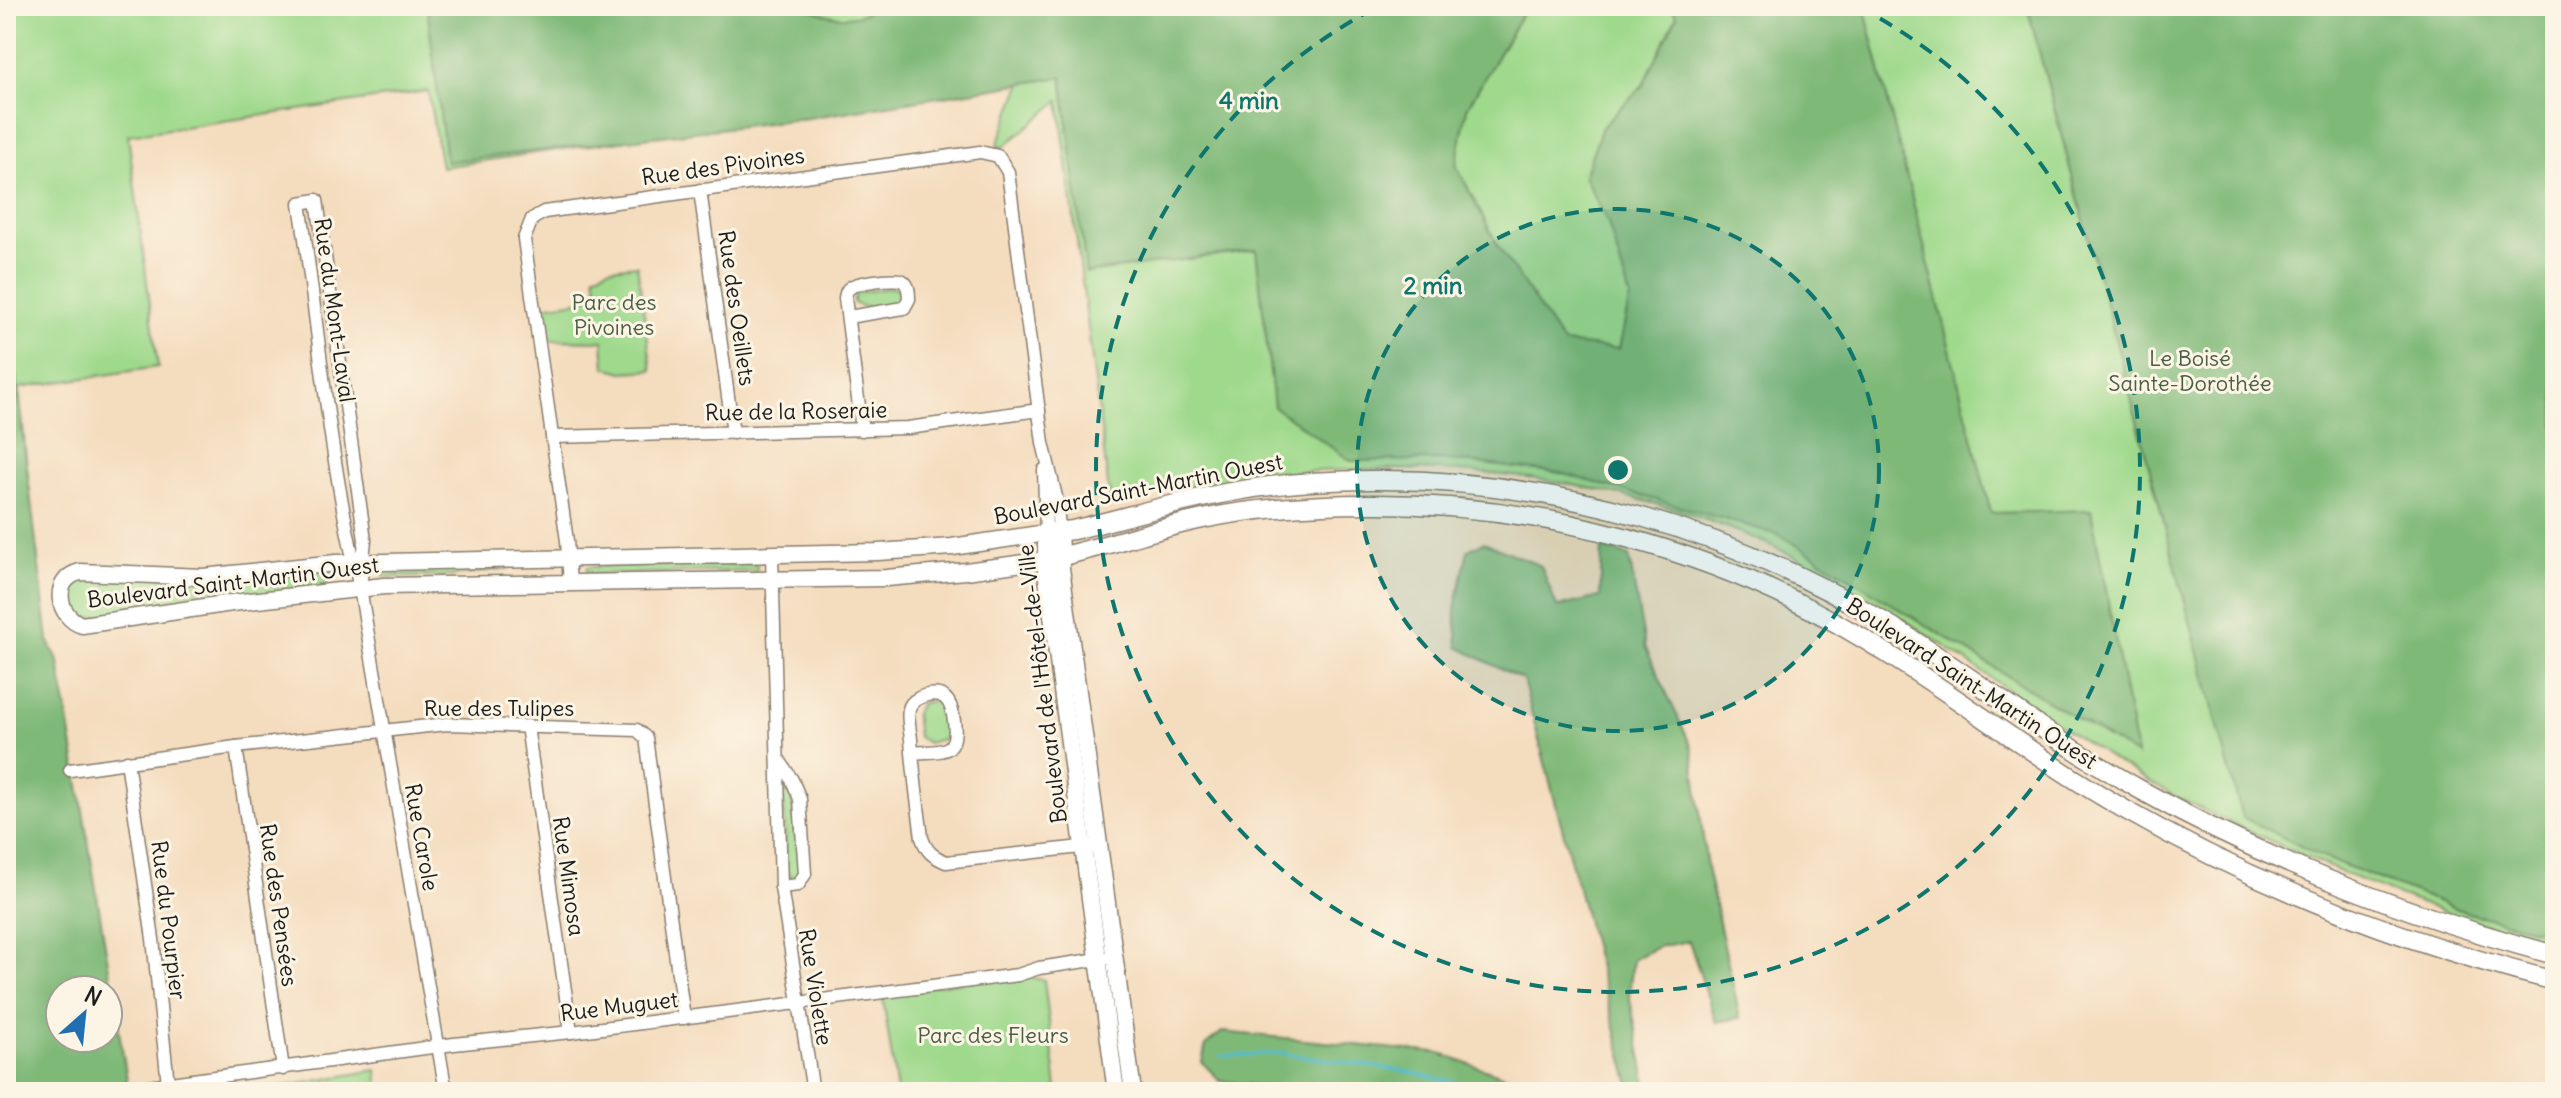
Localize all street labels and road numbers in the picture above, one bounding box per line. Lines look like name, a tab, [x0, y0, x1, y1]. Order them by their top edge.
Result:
street label: Rue des Pivoines	[640, 141, 806, 191]
street label: Rue du Mont-Laval	[308, 216, 362, 404]
street label: Rue des Oeillets	[712, 229, 762, 387]
street label: Rue de la Roseraie	[705, 395, 887, 427]
street label: Boulevard Saint-Martin Ouest	[991, 447, 1285, 531]
street label: Boulevard de l'Hôtel-de-Ville	[1011, 543, 1073, 825]
street label: Boulevard Saint-Martin Ouest	[86, 550, 380, 614]
street label: Boulevard Saint-Martin Ouest	[1841, 591, 2103, 775]
street label: Rue des Tulipes	[424, 694, 574, 722]
street label: Rue Carole	[399, 781, 445, 893]
street label: Rue Mimosa	[547, 814, 591, 938]
street label: Rue des Pensées	[254, 822, 304, 988]
street label: Rue du Pourpier	[145, 839, 193, 1001]
street label: Rue Violette	[793, 927, 839, 1047]
street label: Rue Muguet	[559, 985, 679, 1027]

